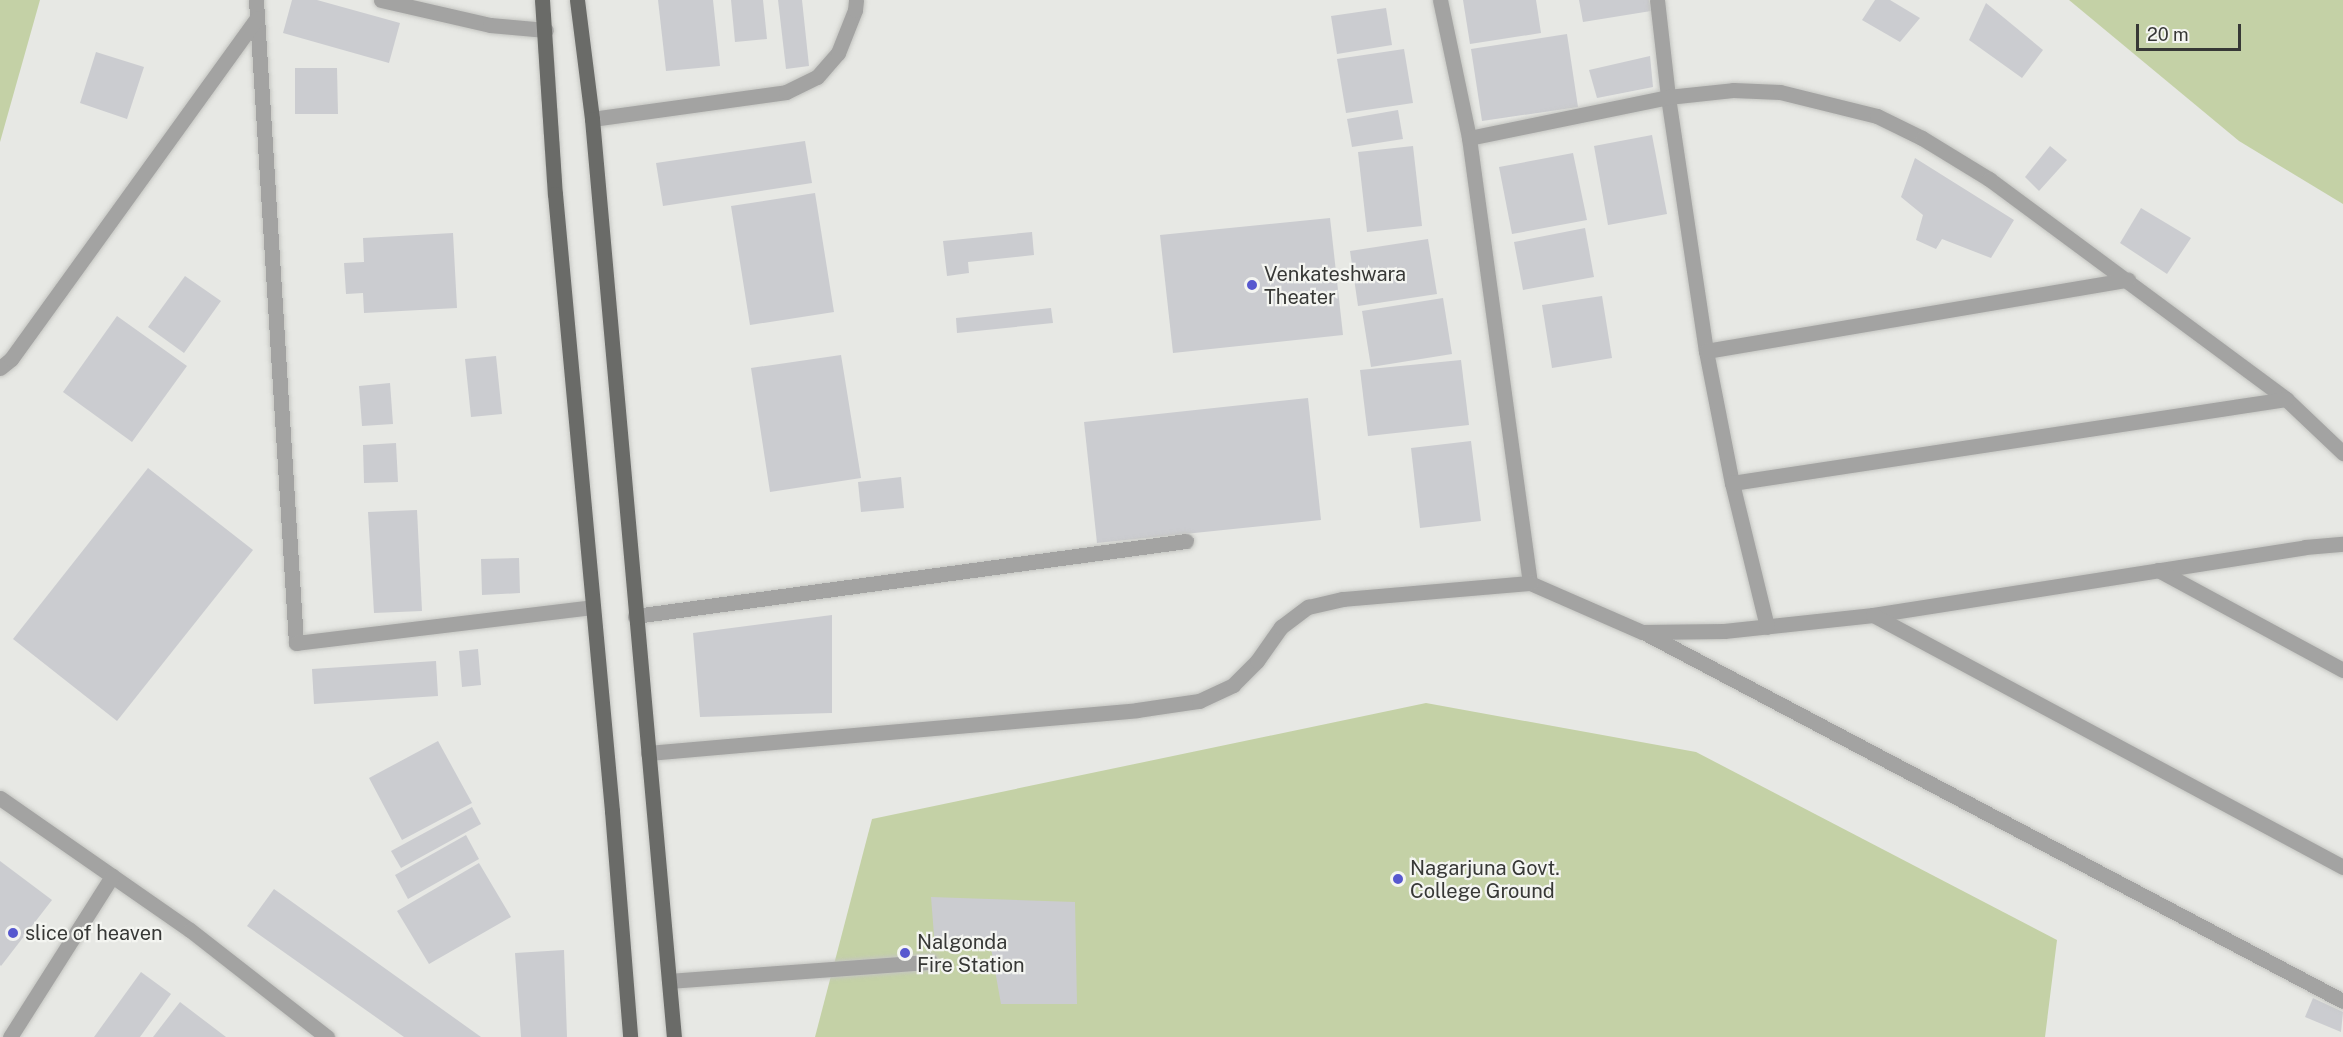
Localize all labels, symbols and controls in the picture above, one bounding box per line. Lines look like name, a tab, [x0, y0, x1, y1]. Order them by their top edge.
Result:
scale bar	[2139, 12, 2244, 50]
text: 20 m	[2147, 24, 2189, 45]
place label: Venkateshwara Theater	[1264, 262, 1406, 309]
marker: Venkateshwara Theater	[1245, 278, 1259, 292]
place label: Nagarjuna Govt. College Ground	[1410, 856, 1560, 903]
marker: Nagarjuna Govt. College Ground	[1391, 872, 1405, 886]
place label: slice of heaven	[25, 921, 163, 945]
marker: slice of heaven	[6, 926, 20, 940]
place label: Nalgonda Fire Station	[917, 930, 1025, 977]
marker: Nalgonda Fire Station	[898, 946, 912, 960]

